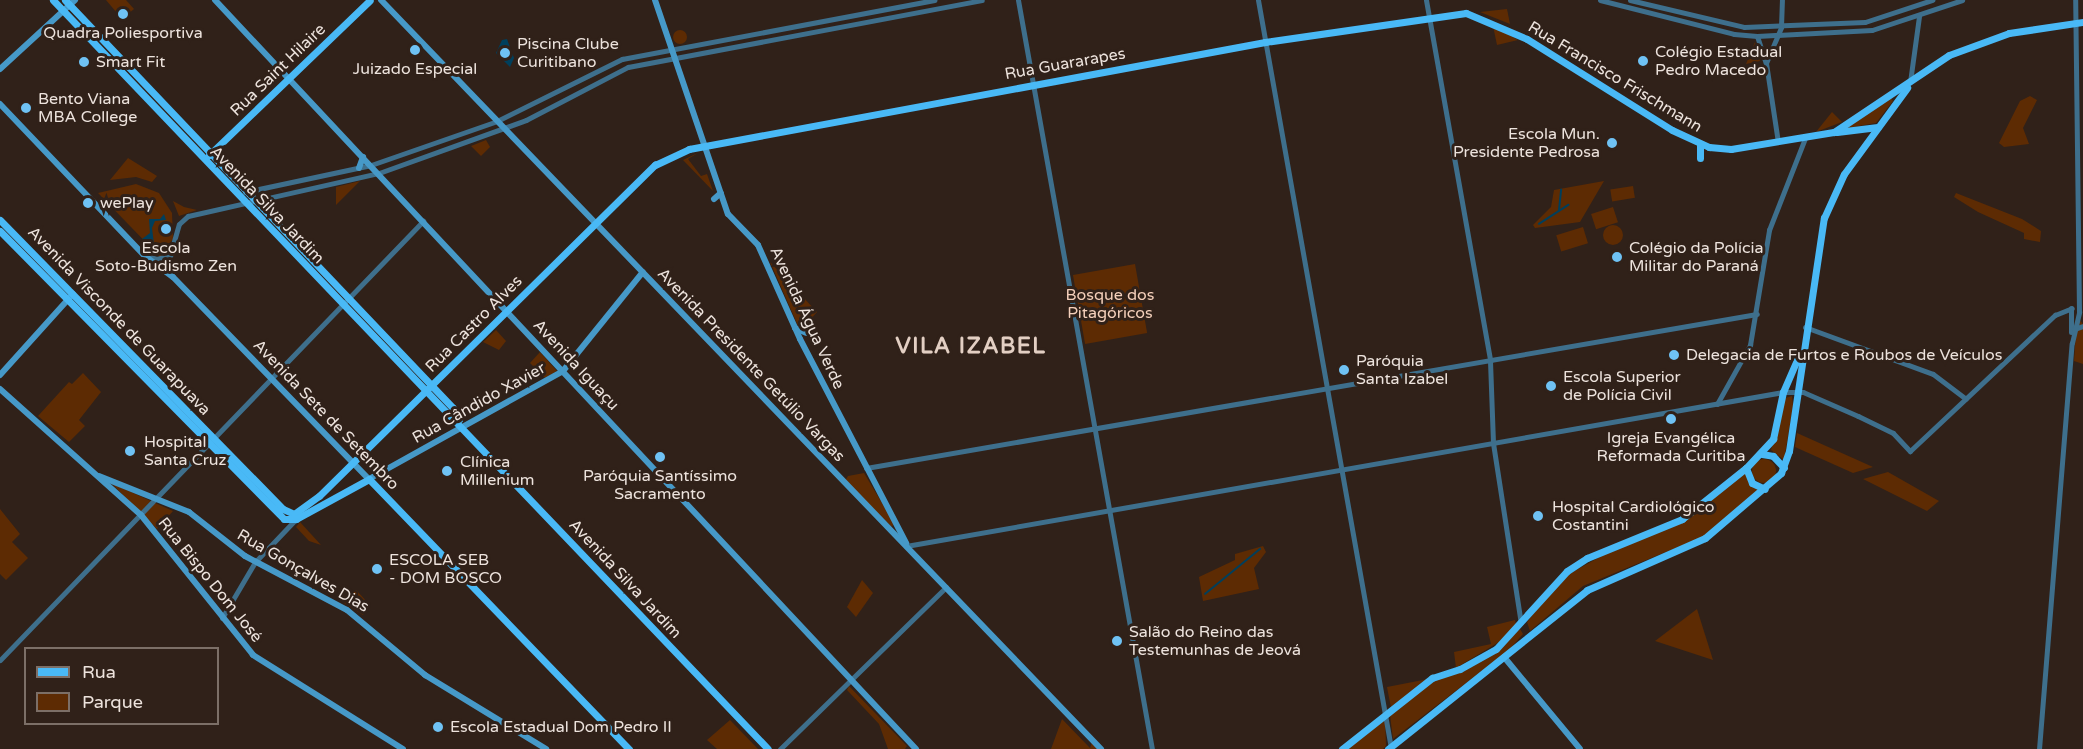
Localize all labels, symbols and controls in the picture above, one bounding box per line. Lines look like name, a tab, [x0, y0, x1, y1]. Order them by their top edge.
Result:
marker: Quadra Poliesportiva	[116, 7, 130, 21]
street label: Rua Francisco Frischmann	[1525, 17, 1705, 137]
street label: Rua Saint Hilaire	[226, 20, 330, 120]
place label: Quadra Poliesportiva	[43, 23, 203, 43]
place label: Piscina Clube Curitibano	[517, 34, 619, 72]
place label: Colégio Estadual Pedro Macedo	[1655, 42, 1782, 80]
marker: Juizado Especial	[408, 43, 422, 57]
street label: Rua Guararapes	[1003, 44, 1127, 84]
marker: Piscina Clube Curitibano	[498, 46, 512, 60]
place label: Smart Fit	[96, 52, 165, 72]
marker: Colégio Estadual Pedro Macedo	[1636, 54, 1650, 68]
marker: Smart Fit	[77, 55, 91, 69]
place label: Juizado Especial	[353, 59, 477, 79]
place label: Bento Viana MBA College	[38, 89, 137, 127]
marker: Bento Viana MBA College	[19, 101, 33, 115]
place label: Escola Mun. Presidente Pedrosa	[1453, 124, 1600, 162]
marker: Escola Mun. Presidente Pedrosa	[1605, 136, 1619, 150]
street label: Avenida Silva Jardim	[206, 142, 328, 268]
place label: wePlay	[100, 193, 154, 213]
marker: wePlay	[81, 196, 95, 210]
marker: Escola Soto-Budismo Zen	[159, 222, 173, 236]
street label: Avenida Visconde de Guarapuava	[24, 223, 214, 419]
place label: Escola Soto-Budismo Zen	[95, 238, 237, 276]
place label: Colégio da Polícia Militar do Paraná	[1629, 238, 1764, 276]
street label: Avenida Água Verde	[766, 244, 848, 392]
marker: Colégio da Polícia Militar do Paraná	[1610, 250, 1624, 264]
street label: Avenida Presidente Getúlio Vargas	[653, 264, 849, 466]
street label: Rua Castro Alves	[422, 272, 526, 376]
park label: Bosque dos Pitagóricos	[1066, 285, 1154, 323]
street label: Avenida Iguaçu	[529, 316, 623, 414]
district label: VILA IZABEL	[895, 334, 1047, 360]
street label: Avenida Sete de Setembro	[249, 336, 403, 494]
place label: Delegacia de Furtos e Roubos de Veículos	[1686, 345, 2002, 365]
marker: Delegacia de Furtos e Roubos de Veículos	[1667, 348, 1681, 362]
place label: Paróquia Santa Izabel	[1356, 351, 1448, 389]
street label: Rua Cândido Xavier	[409, 358, 549, 448]
marker: Paróquia Santa Izabel	[1337, 363, 1351, 377]
place label: Escola Superior de Polícia Civil	[1563, 367, 1681, 405]
marker: Escola Superior de Polícia Civil	[1544, 379, 1558, 393]
marker: Igreja Evangélica Reformada Curitiba	[1664, 412, 1678, 426]
place label: Igreja Evangélica Reformada Curitiba	[1597, 428, 1745, 466]
place label: Hospital Santa Cruz	[144, 432, 227, 470]
marker: Hospital Santa Cruz	[121, 442, 139, 460]
marker: Paróquia Santíssimo Sacramento	[653, 450, 667, 464]
place label: Clínica Millenium	[460, 452, 534, 490]
marker: Clínica Millenium	[438, 462, 456, 480]
place label: Paróquia Santíssimo Sacramento	[583, 466, 737, 504]
place label: Hospital Cardiológico Costantini	[1552, 497, 1714, 535]
marker: Hospital Cardiológico Costantini	[1529, 507, 1547, 525]
street label: Rua Bispo Dom José	[154, 514, 266, 646]
street label: Avenida Silva Jardim	[565, 515, 685, 643]
street label: Rua Gonçalves Dias	[234, 525, 372, 617]
place label: ESCOLA SEB - DOM BOSCO	[389, 550, 502, 588]
marker: ESCOLA SEB - DOM BOSCO	[370, 562, 384, 576]
place label: Salão do Reino das Testemunhas de Jeová	[1129, 622, 1301, 660]
marker: Salão do Reino das Testemunhas de Jeová	[1110, 634, 1124, 648]
legend	[24, 647, 219, 725]
text: Rua	[82, 661, 116, 683]
text: Parque	[82, 691, 143, 713]
place label: Escola Estadual Dom Pedro II	[450, 717, 672, 737]
marker: Escola Estadual Dom Pedro II	[431, 720, 445, 734]

